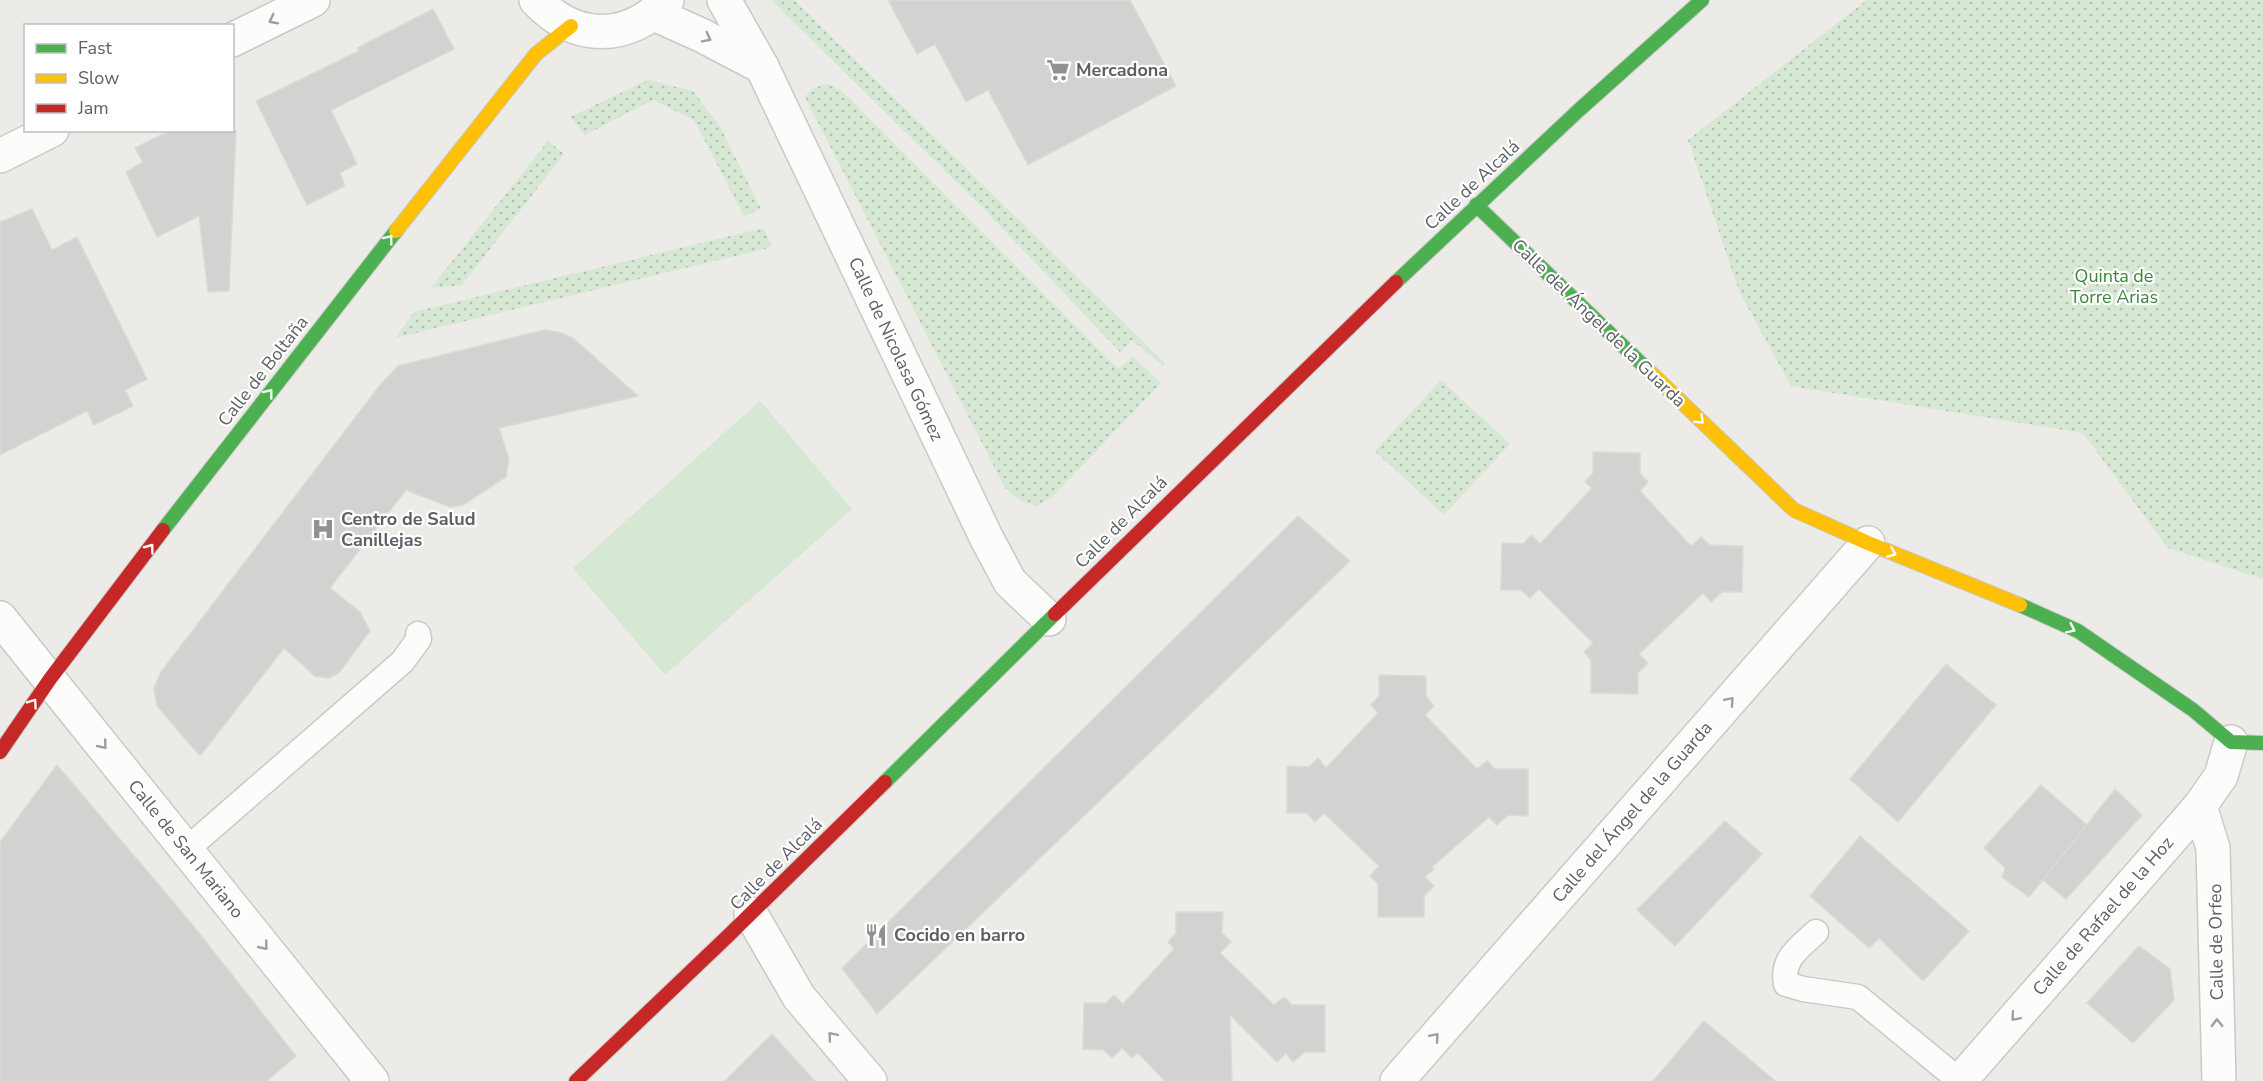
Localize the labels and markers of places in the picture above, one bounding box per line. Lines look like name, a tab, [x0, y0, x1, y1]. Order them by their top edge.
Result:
supermarket icon: Mercadona	[1045, 57, 1071, 83]
place label: Mercadona	[1076, 58, 1168, 82]
place label: Centro de Salud Canillejas	[341, 507, 476, 552]
hospital icon: Centro de Salud Canillejas	[310, 516, 336, 542]
restaurant icon: Cocido en barro	[863, 922, 889, 948]
place label: Cocido en barro	[894, 923, 1025, 947]

